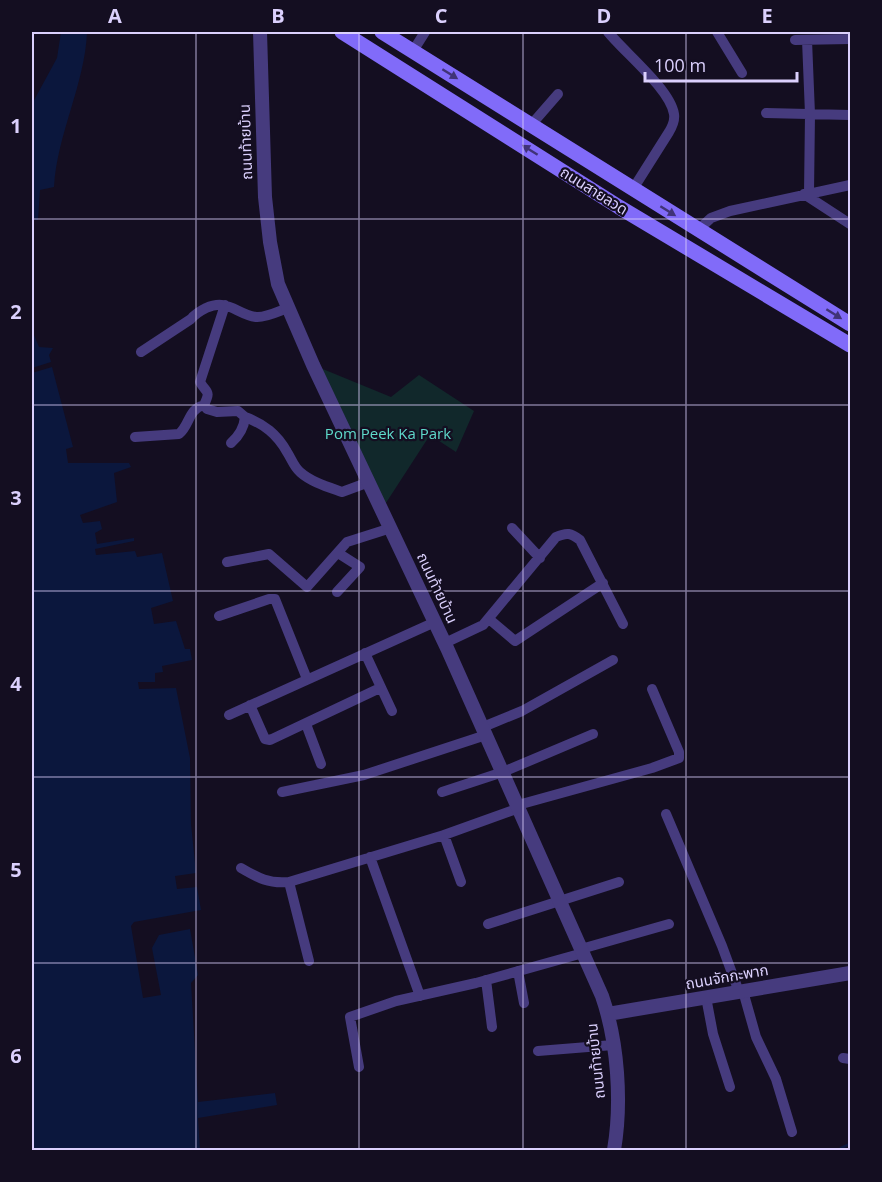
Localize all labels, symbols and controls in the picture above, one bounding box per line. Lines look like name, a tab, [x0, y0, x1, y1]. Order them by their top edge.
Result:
text: A	[108, 2, 122, 29]
text: B	[271, 2, 285, 29]
text: C	[435, 2, 448, 29]
text: D	[597, 2, 611, 29]
text: E	[761, 2, 773, 29]
scale bar	[645, 45, 796, 83]
text: 100 m	[654, 53, 706, 77]
one-way arrow	[441, 68, 458, 79]
street label: ถนนท้ายบ้าน	[234, 104, 256, 180]
text: 1	[10, 112, 22, 139]
one-way arrow	[521, 145, 538, 156]
street label: ถนนสายลวด	[557, 161, 632, 219]
one-way arrow	[660, 206, 676, 217]
text: 2	[10, 298, 22, 325]
one-way arrow	[826, 308, 842, 319]
park label: Pom Peek Ka Park	[325, 423, 451, 443]
text: 3	[10, 484, 22, 511]
street label: ถนนท้ายบ้าน	[413, 549, 463, 626]
text: 4	[10, 670, 22, 697]
text: 5	[10, 856, 22, 883]
street label: ถนนจักกะพาก	[684, 959, 770, 993]
street label: ถนนท้ายบ้าน	[581, 1022, 609, 1100]
text: 6	[10, 1042, 22, 1069]

